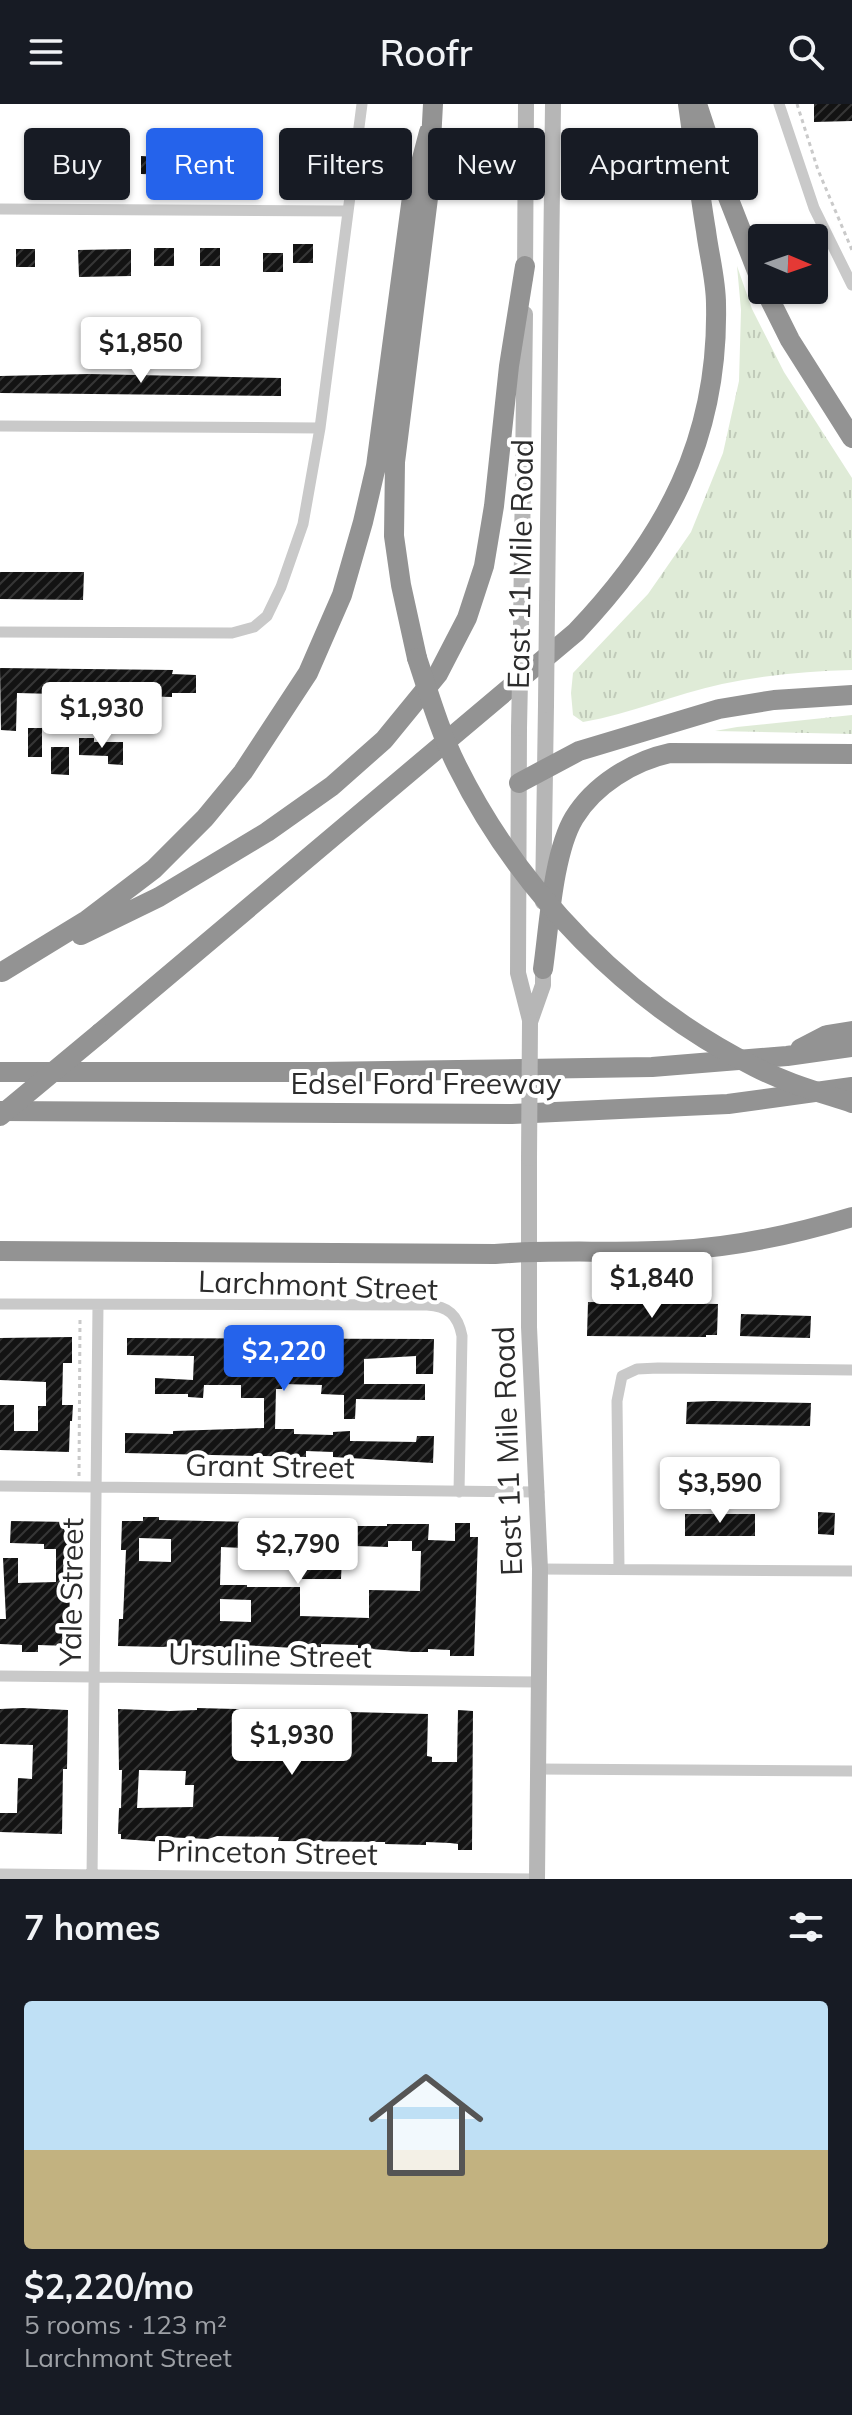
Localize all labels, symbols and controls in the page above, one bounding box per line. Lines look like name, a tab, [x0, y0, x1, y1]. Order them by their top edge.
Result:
icon: menu	[24, 30, 68, 74]
text: Roofr	[380, 30, 472, 75]
icon: search	[784, 30, 828, 74]
chip: Buy	[24, 128, 130, 200]
chip: Rent	[146, 128, 263, 200]
chip: Filters	[279, 128, 412, 200]
chip: New	[428, 128, 545, 200]
chip: Apartment	[561, 128, 758, 200]
north arrow	[748, 224, 828, 304]
map controls	[748, 224, 828, 304]
pin: $1,850	[76, 317, 206, 385]
text: $1,850	[99, 326, 183, 359]
street label: East 11 Mile Road	[499, 439, 541, 689]
pin: $1,930	[37, 682, 167, 750]
text: $1,930	[60, 691, 144, 724]
street label: Edsel Ford Freeway	[291, 1064, 562, 1102]
pin: $1,840	[587, 1252, 717, 1320]
text: $1,840	[610, 1261, 694, 1294]
street label: Larchmont Street	[197, 1262, 439, 1308]
pin: $2,220	[219, 1325, 349, 1393]
street label: East 11 Mile Road	[484, 1325, 530, 1577]
text: $2,220	[242, 1334, 326, 1367]
street label: Grant Street	[185, 1446, 355, 1486]
pin: $3,590	[655, 1457, 785, 1525]
text: $3,590	[678, 1466, 762, 1499]
street label: Yale Street	[51, 1518, 91, 1667]
pin: $2,790	[233, 1518, 363, 1586]
text: $2,790	[256, 1527, 340, 1560]
street label: Ursuline Street	[168, 1634, 372, 1676]
pin: $1,930	[227, 1709, 357, 1777]
text: $1,930	[250, 1718, 334, 1751]
street label: Princeton Street	[156, 1831, 378, 1873]
icon: filters	[784, 1905, 828, 1949]
text: 7 homes	[24, 1906, 161, 1949]
icon: home	[354, 2053, 498, 2197]
text: $2,220/mo	[24, 2265, 194, 2308]
text: 5 rooms · 123 m²	[24, 2308, 227, 2341]
text: Larchmont Street	[24, 2341, 232, 2374]

